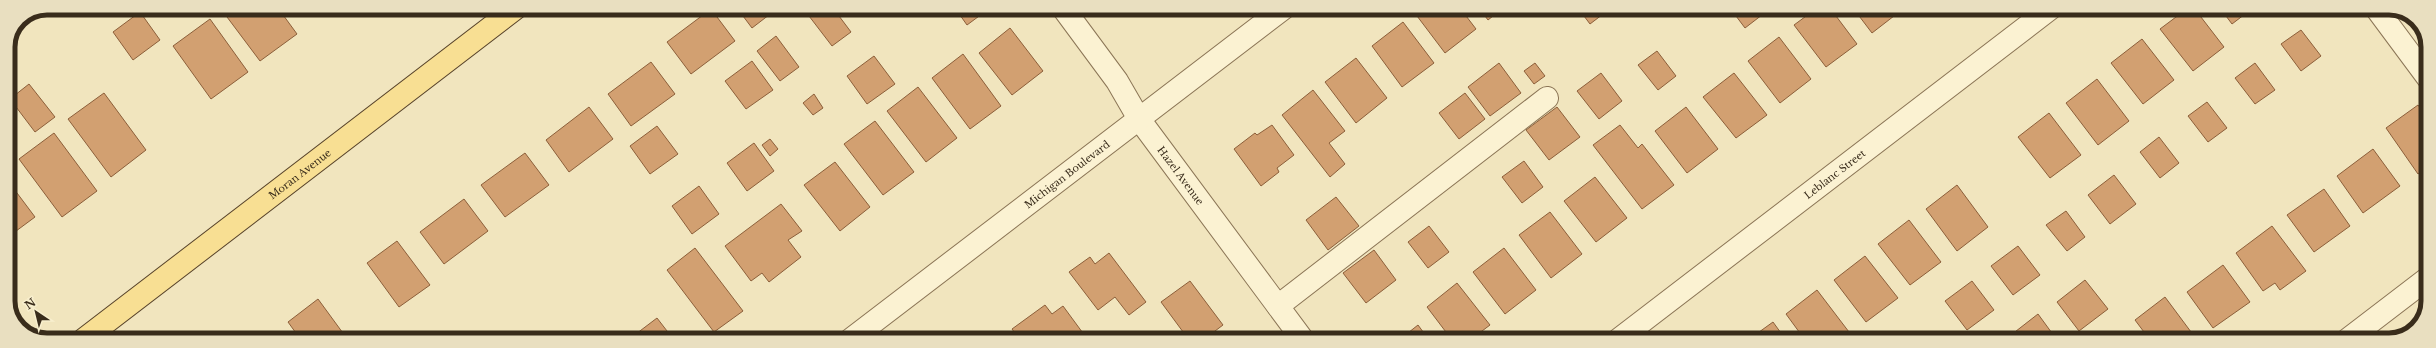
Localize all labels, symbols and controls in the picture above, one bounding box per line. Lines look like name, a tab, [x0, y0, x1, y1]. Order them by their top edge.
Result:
street label: Michigan Boulevard	[1022, 137, 1112, 211]
street label: Hazel Avenue	[1155, 143, 1207, 208]
street label: Moran Avenue	[266, 146, 334, 202]
street label: Leblanc Street	[1801, 146, 1868, 201]
north arrow	[16, 292, 56, 332]
text: N	[22, 295, 39, 313]

